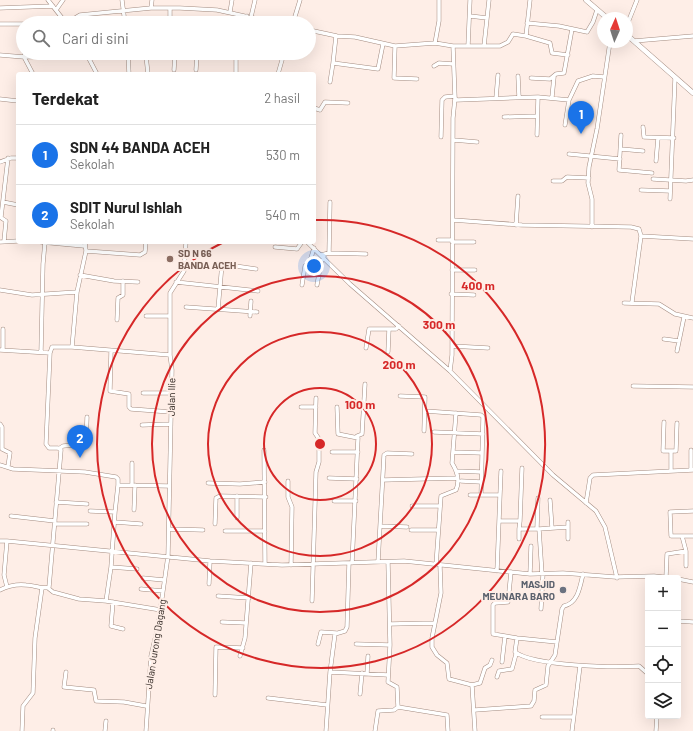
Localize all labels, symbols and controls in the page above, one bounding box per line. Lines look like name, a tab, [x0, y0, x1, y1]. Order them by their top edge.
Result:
north arrow	[597, 12, 633, 48]
search box	[16, 16, 316, 60]
icon: search	[30, 27, 52, 49]
text: Cari di sini	[62, 29, 129, 47]
text: Terdekat	[32, 88, 99, 108]
text: 2 hasil	[264, 90, 300, 106]
pin: 1	[568, 101, 594, 134]
text: SDN 44 BANDA ACEH	[70, 138, 210, 156]
text: 1	[43, 147, 47, 163]
text: 530 m	[266, 147, 300, 163]
text: Sekolah	[70, 156, 115, 172]
text: SDIT Nurul Ishlah	[70, 198, 182, 216]
text: 2	[41, 207, 49, 223]
text: 540 m	[265, 207, 300, 223]
text: Sekolah	[70, 216, 115, 232]
place label: SD N 66 BANDA ACEH	[178, 247, 236, 271]
marker: SD N 66 BANDA ACEH	[165, 254, 175, 264]
your location	[304, 256, 324, 276]
text: 400 m	[461, 278, 495, 292]
text: 300 m	[423, 317, 455, 331]
text: 200 m	[383, 357, 415, 371]
street label: Jalan Ilie	[165, 378, 177, 416]
text: 100 m	[345, 397, 375, 411]
pin: 2	[67, 425, 93, 458]
centre of rings	[313, 437, 327, 451]
map controls	[645, 575, 681, 719]
button: +	[645, 575, 681, 611]
place label: MASJID MEUNARA BARO	[482, 578, 555, 602]
marker: MASJID MEUNARA BARO	[558, 585, 568, 595]
street label: Jalan Jurong Dagang	[142, 598, 168, 690]
button: −	[645, 611, 681, 647]
button: locate	[645, 647, 681, 683]
button: layers	[645, 683, 681, 719]

